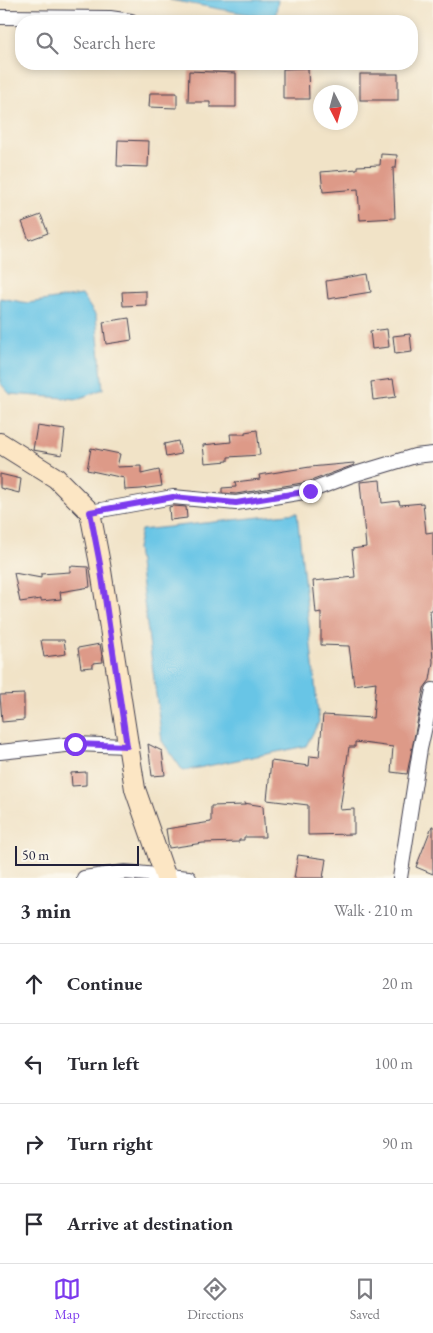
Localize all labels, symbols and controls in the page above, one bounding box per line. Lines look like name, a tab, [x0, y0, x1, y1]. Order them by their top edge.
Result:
search box	[15, 15, 418, 70]
icon: search	[33, 29, 61, 57]
text: Search here	[73, 30, 155, 55]
north arrow	[313, 85, 358, 130]
route end	[299, 480, 322, 503]
route start	[64, 733, 87, 756]
scale bar	[15, 843, 139, 866]
text: 50 m	[22, 846, 49, 864]
text: 3 min	[20, 897, 71, 924]
text: Walk · 210 m	[334, 900, 413, 921]
icon: ahead	[20, 970, 48, 998]
text: Continue	[67, 971, 142, 996]
text: 20 m	[382, 973, 413, 994]
icon: left	[20, 1050, 48, 1078]
text: Turn left	[67, 1051, 139, 1076]
text: 100 m	[374, 1053, 413, 1074]
icon: right	[20, 1130, 48, 1158]
text: Turn right	[67, 1131, 153, 1156]
text: 90 m	[382, 1133, 413, 1154]
icon: arrive	[20, 1210, 48, 1238]
text: Arrive at destination	[67, 1211, 233, 1236]
tab: Map	[53, 1275, 81, 1323]
tab: Directions	[187, 1275, 244, 1323]
tab: Saved	[350, 1275, 380, 1323]

